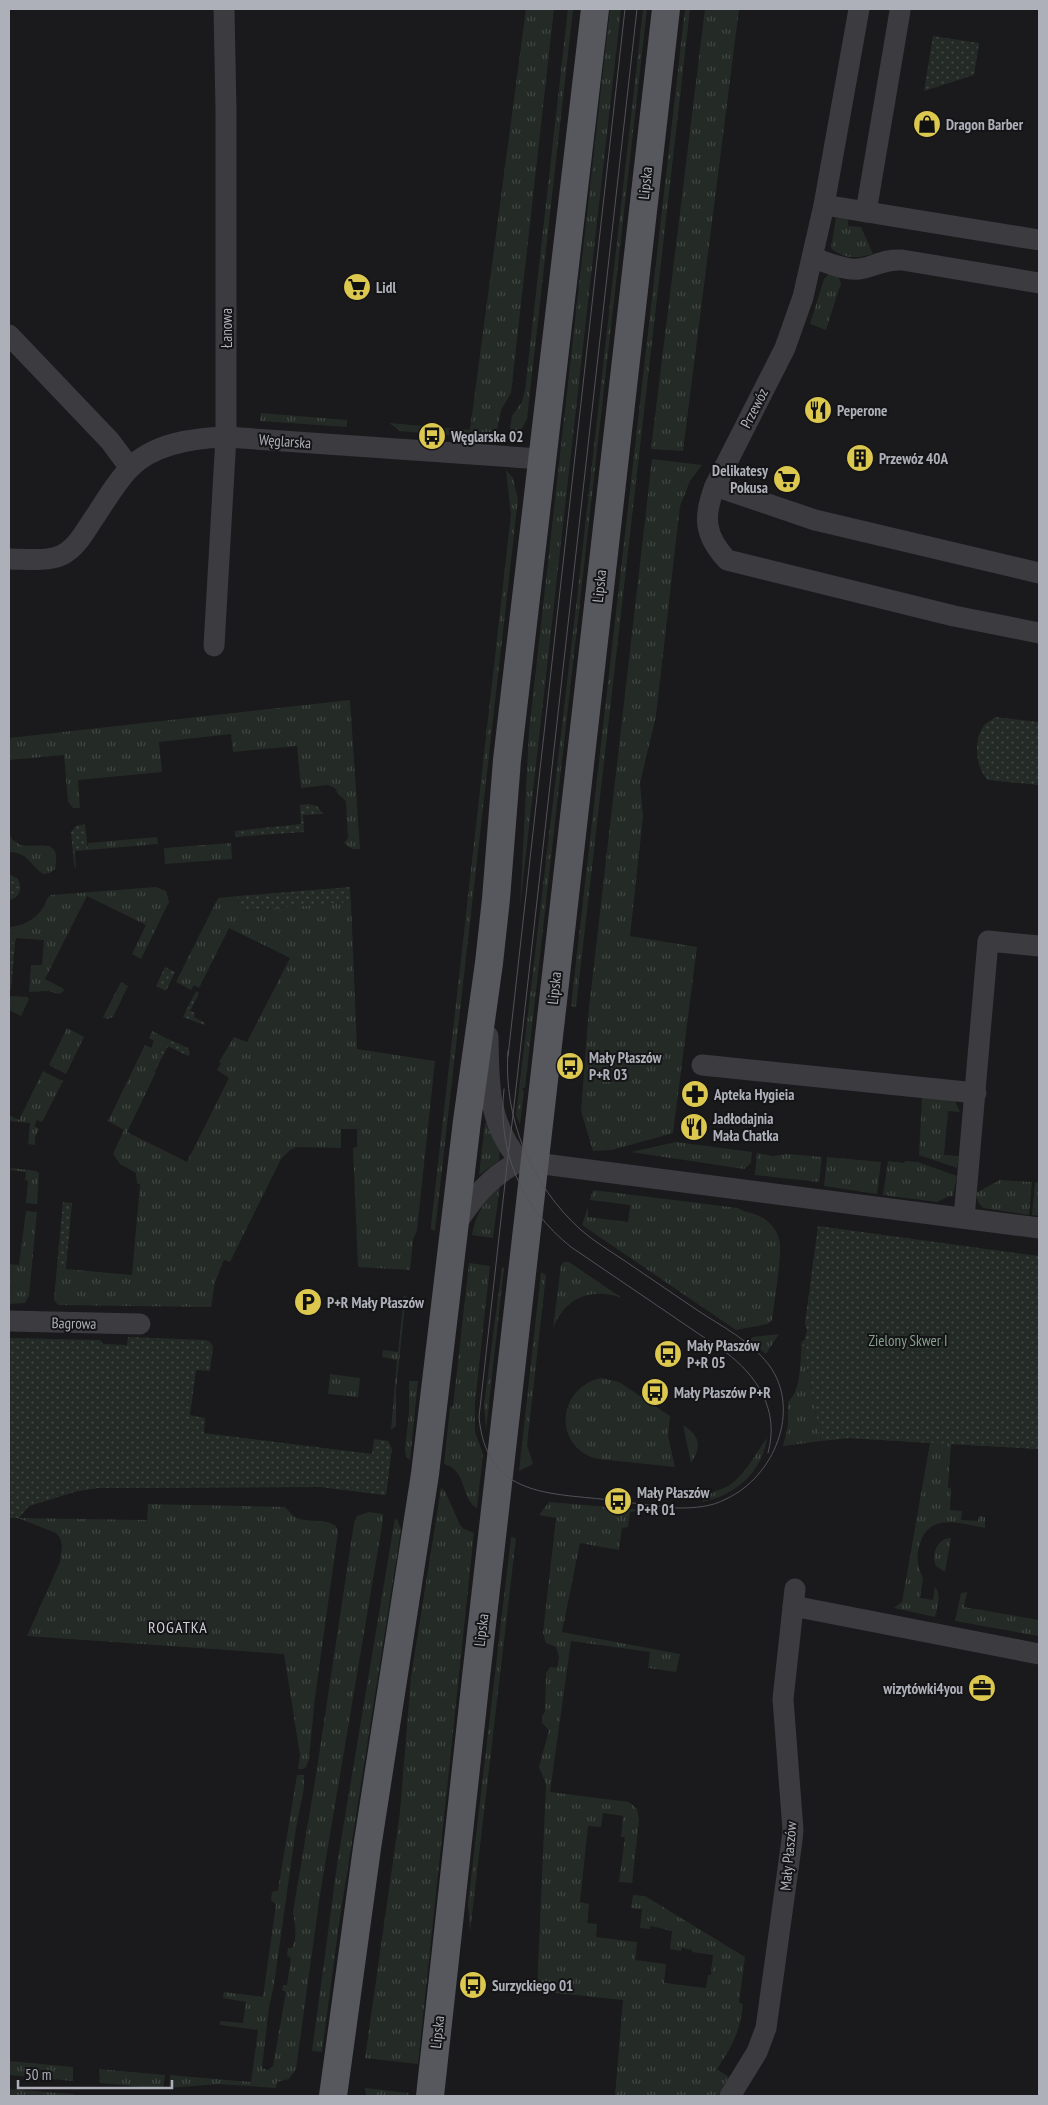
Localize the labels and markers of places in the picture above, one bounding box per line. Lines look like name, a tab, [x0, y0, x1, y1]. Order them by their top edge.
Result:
shop icon: Dragon Barber	[912, 109, 942, 139]
place label: Dragon Barber	[946, 115, 1024, 134]
supermarket icon: Lidl	[342, 272, 372, 302]
place label: Lidl	[376, 278, 396, 297]
restaurant icon: Peperone	[803, 395, 833, 425]
place label: Peperone	[837, 401, 887, 420]
bus stop icon: Węglarska 02	[417, 421, 447, 451]
place label: Węglarska 02	[450, 427, 523, 446]
building icon: Przewóz 40A	[845, 443, 875, 473]
place label: Przewóz 40A	[879, 449, 948, 468]
place label: Delikatesy Pokusa	[712, 461, 769, 497]
supermarket icon: Delikatesy Pokusa	[772, 464, 802, 494]
place label: Mały Płaszów P+R 03	[589, 1048, 663, 1084]
bus stop icon: Mały Płaszów P+R 03	[555, 1051, 585, 1081]
pharmacy icon: Apteka Hygieia	[680, 1079, 710, 1109]
place label: Apteka Hygieia	[713, 1085, 794, 1104]
place label: Jadłodajnia Mała Chatka	[712, 1109, 779, 1145]
restaurant icon: Jadłodajnia Mała Chatka	[679, 1112, 709, 1142]
parking icon: P+R Mały Płaszów	[293, 1287, 323, 1317]
place label: P+R Mały Płaszów	[327, 1293, 425, 1312]
place label: Mały Płaszów P+R 05	[687, 1336, 761, 1372]
bus stop icon: Mały Płaszów P+R 05	[653, 1339, 683, 1369]
bus stop icon: Mały Płaszów P+R	[640, 1377, 670, 1407]
place label: Mały Płaszów P+R	[674, 1383, 771, 1402]
place label: Mały Płaszów P+R 01	[637, 1483, 711, 1519]
bus stop icon: Mały Płaszów P+R 01	[603, 1486, 633, 1516]
office icon: wizytówki4you	[967, 1673, 997, 1703]
place label: wizytówki4you	[882, 1679, 963, 1698]
bus stop icon: Surzyckiego 01	[458, 1970, 488, 2000]
place label: Surzyckiego 01	[492, 1976, 573, 1995]

